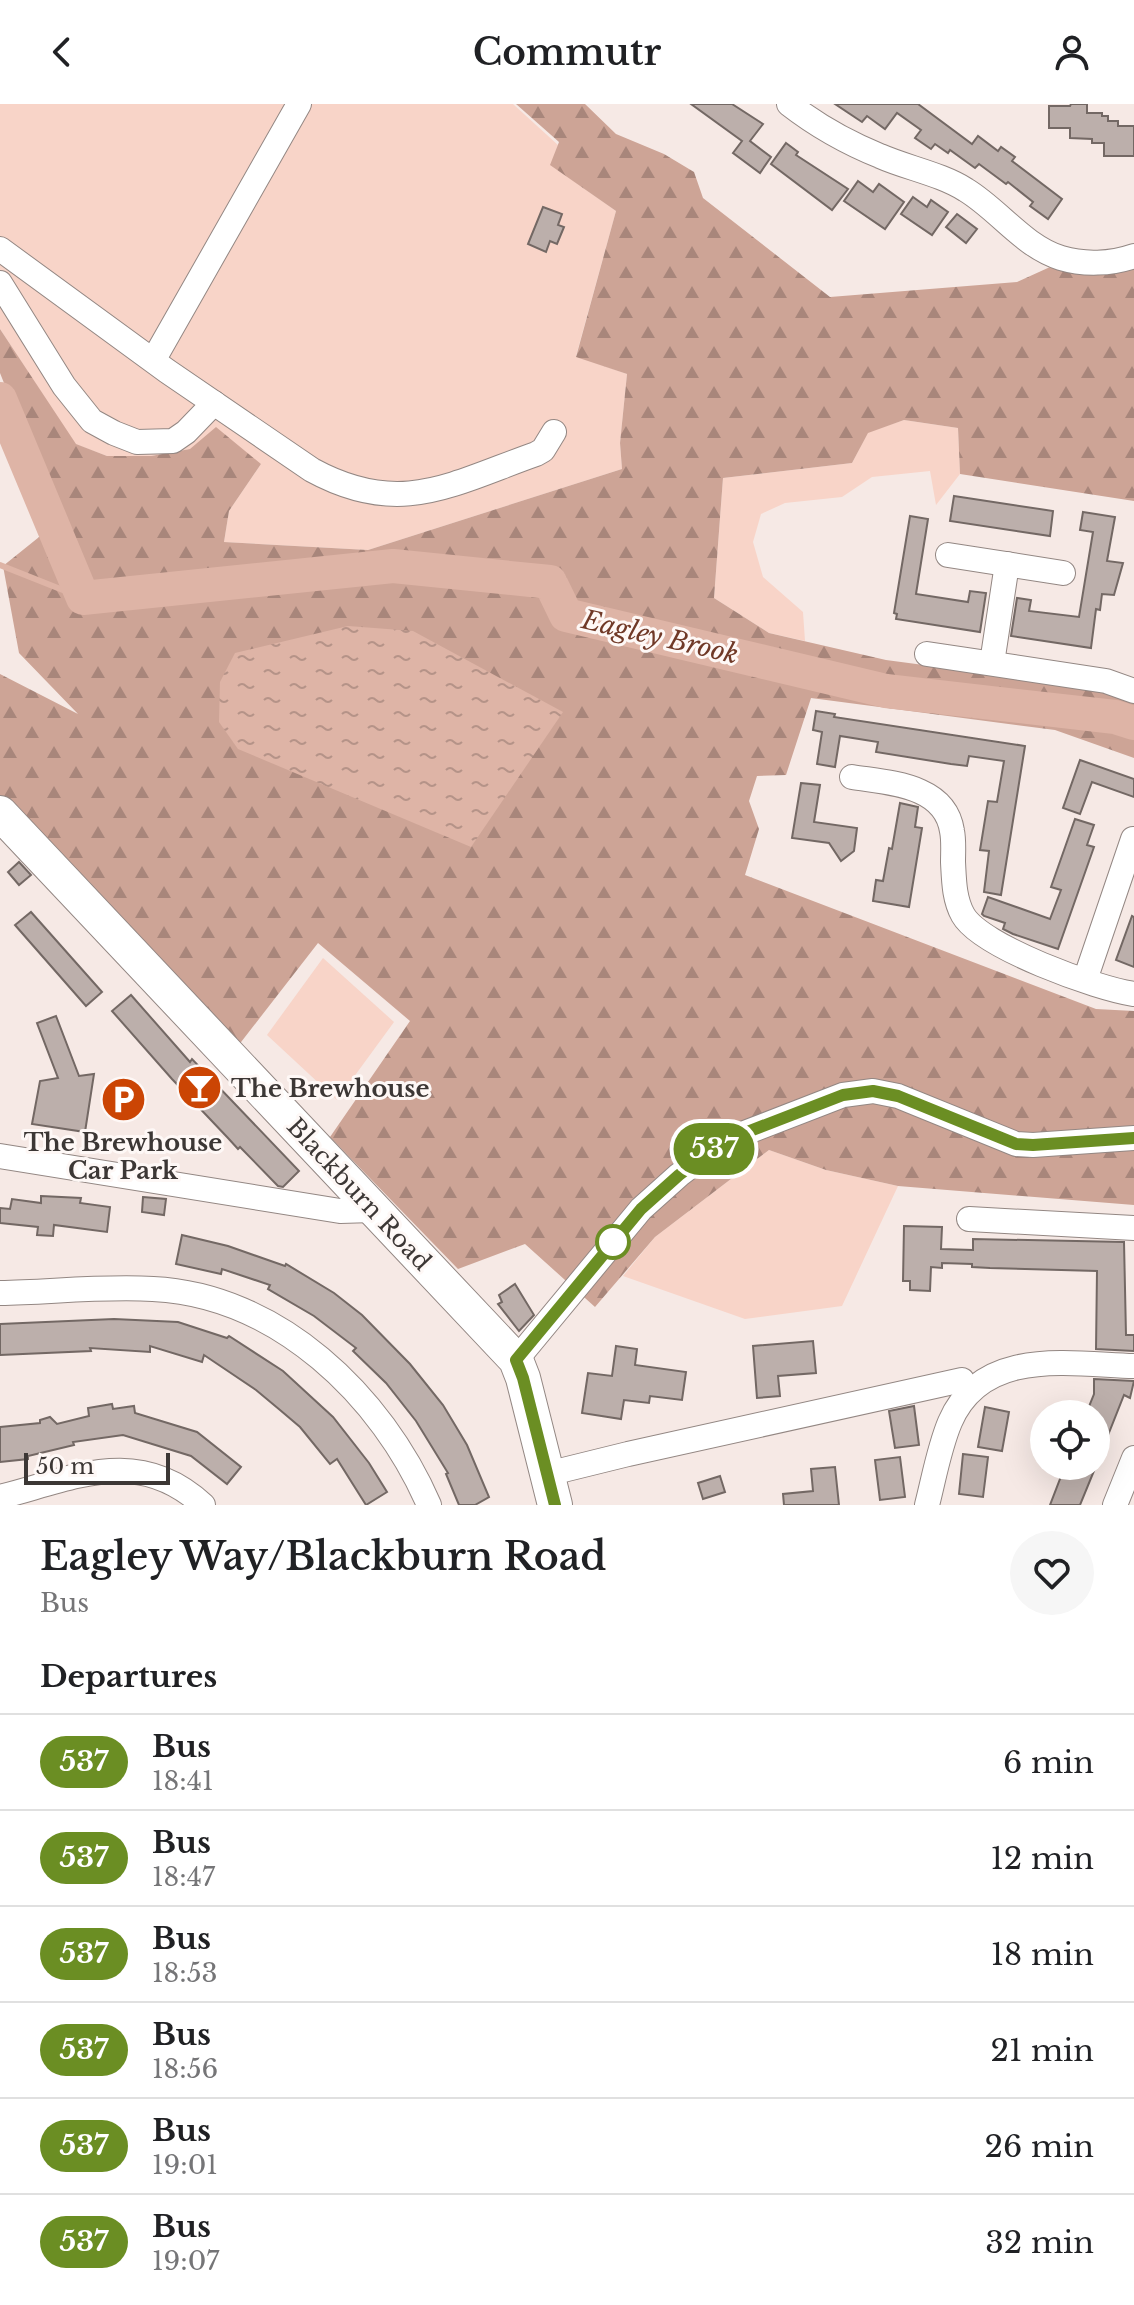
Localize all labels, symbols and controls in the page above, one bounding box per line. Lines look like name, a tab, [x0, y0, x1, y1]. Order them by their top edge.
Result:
icon: back	[40, 30, 84, 74]
text: Commutr	[473, 30, 661, 75]
icon: person	[1050, 30, 1094, 74]
water label: Eagley Brook	[578, 603, 741, 671]
bar icon: The Brewhouse	[176, 1064, 224, 1112]
place label: The Brewhouse	[231, 1074, 430, 1103]
parking icon: The Brewhouse Car Park	[99, 1076, 147, 1124]
street label: Blackburn Road	[281, 1112, 437, 1276]
line badge: 537	[668, 1123, 760, 1175]
place label: The Brewhouse Car Park	[24, 1128, 222, 1185]
text: 537	[690, 1131, 738, 1166]
unlabelled marker	[596, 1225, 630, 1259]
map controls	[1030, 1400, 1110, 1480]
button: locate	[1030, 1400, 1110, 1480]
scale bar	[24, 1449, 170, 1485]
text: 50 m	[36, 1453, 94, 1480]
button: heart	[1010, 1531, 1094, 1615]
text: Eagley Way/Blackburn Road	[40, 1533, 606, 1580]
text: Bus	[40, 1587, 89, 1619]
text: Departures	[40, 1658, 217, 1695]
text: Bus	[152, 1728, 211, 1765]
text: 537	[60, 1744, 108, 1779]
text: 6 min	[1003, 1744, 1094, 1781]
text: 18:41	[152, 1765, 214, 1797]
text: Bus	[152, 1824, 211, 1861]
text: 537	[60, 1840, 108, 1875]
text: 12 min	[990, 1840, 1094, 1877]
text: 18:47	[152, 1861, 215, 1893]
text: Bus	[152, 1920, 211, 1957]
text: 537	[60, 1936, 108, 1971]
text: 18 min	[991, 1936, 1094, 1973]
text: 18:53	[152, 1957, 218, 1989]
text: Bus	[152, 2016, 211, 2053]
text: 537	[60, 2032, 108, 2067]
text: 21 min	[990, 2032, 1094, 2069]
text: 18:56	[152, 2053, 218, 2085]
text: Bus	[152, 2112, 211, 2149]
text: 537	[60, 2128, 108, 2163]
text: 26 min	[985, 2128, 1094, 2165]
text: 19:01	[152, 2149, 218, 2181]
text: Bus	[152, 2208, 211, 2245]
text: 537	[60, 2224, 108, 2259]
text: 32 min	[985, 2224, 1094, 2261]
text: 19:07	[152, 2245, 219, 2277]

